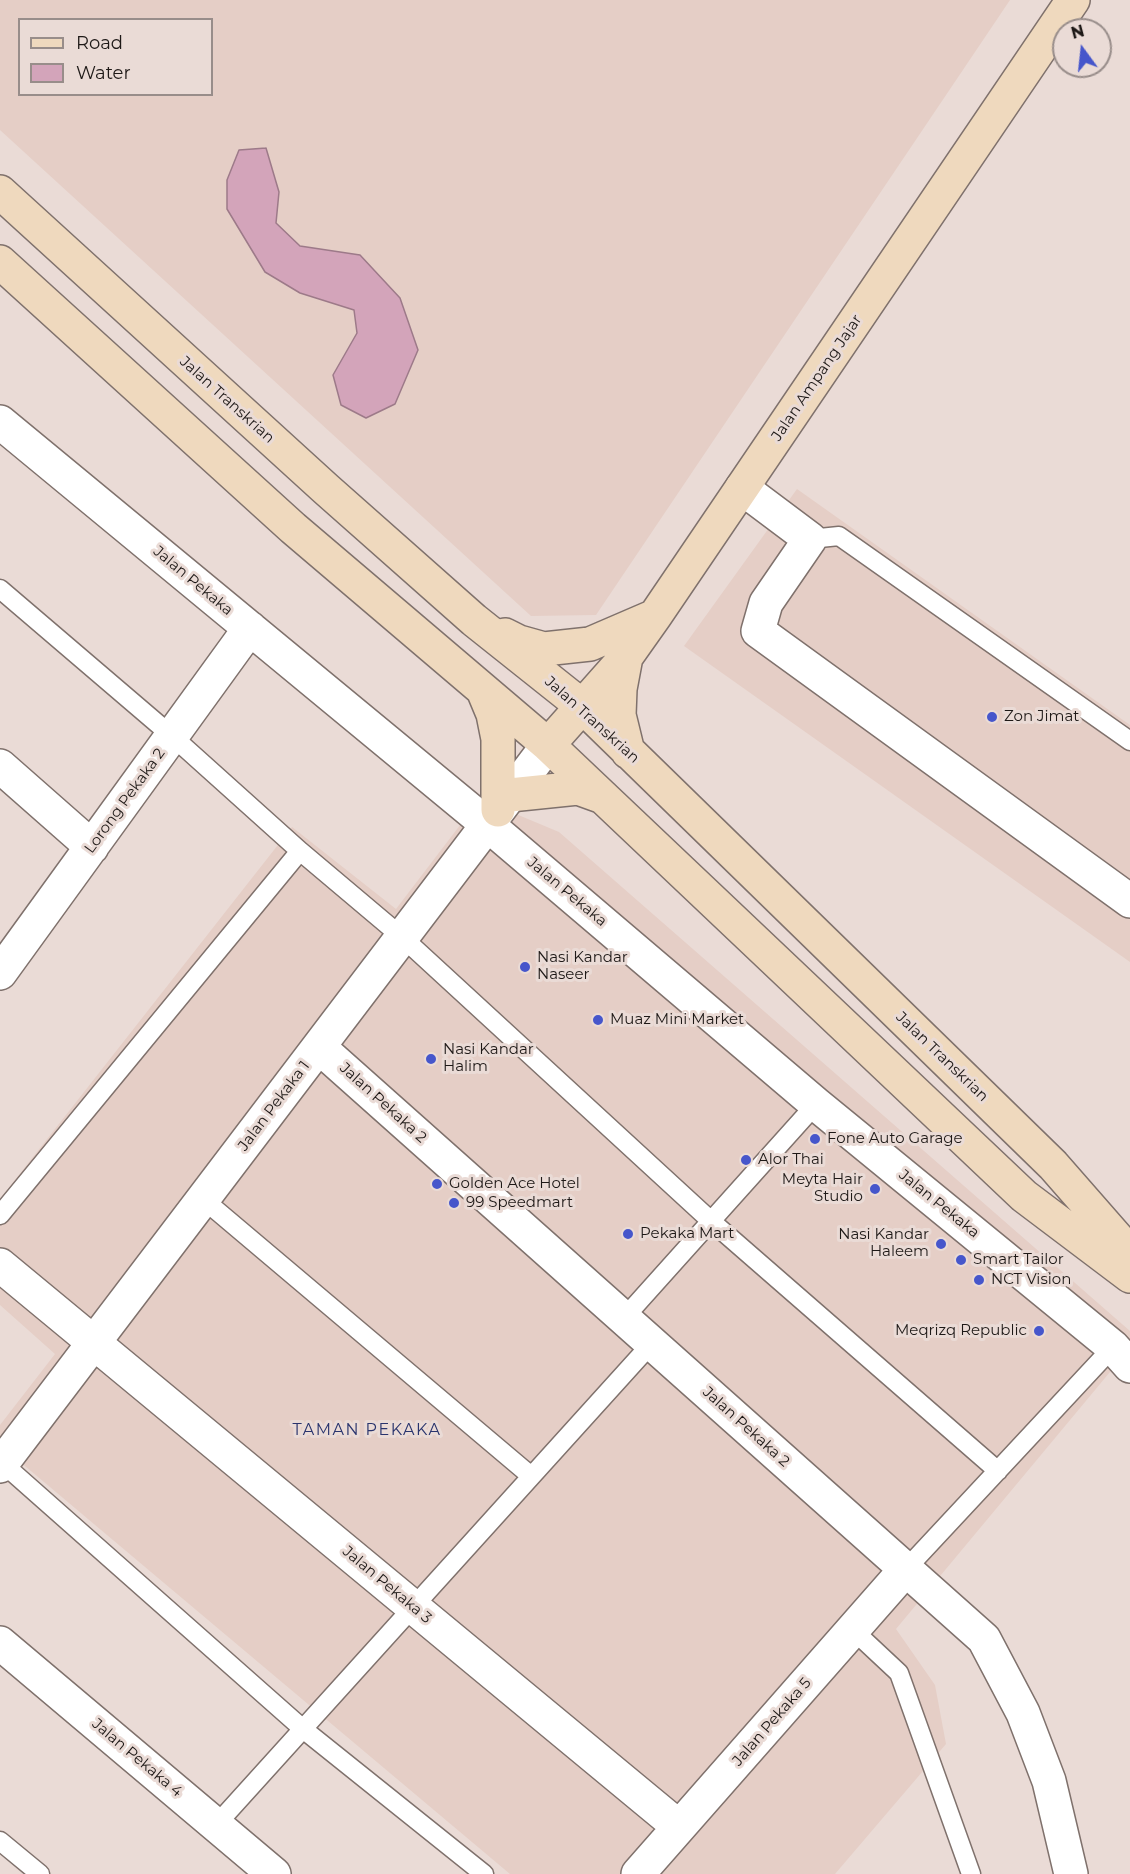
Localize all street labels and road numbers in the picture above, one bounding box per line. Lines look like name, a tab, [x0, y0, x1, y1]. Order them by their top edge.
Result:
street label: Jalan Ampang Jajar	[768, 311, 866, 445]
street label: Jalan Transkrian	[176, 353, 278, 447]
street label: Jalan Pekaka	[150, 543, 236, 619]
street label: Jalan Transkrian	[541, 673, 643, 767]
street label: Lorong Pekaka 2	[81, 745, 169, 857]
street label: Jalan Pekaka	[524, 854, 610, 930]
street label: Jalan Transkrian	[892, 1008, 992, 1106]
street label: Jalan Pekaka 1	[234, 1058, 314, 1154]
street label: Jalan Pekaka 2	[336, 1059, 430, 1147]
street label: Jalan Pekaka	[895, 1166, 983, 1242]
street label: Jalan Pekaka 2	[699, 1383, 793, 1471]
street label: Jalan Pekaka 3	[339, 1543, 435, 1627]
street label: Jalan Pekaka 5	[729, 1674, 815, 1770]
street label: Jalan Pekaka 4	[88, 1715, 186, 1801]

